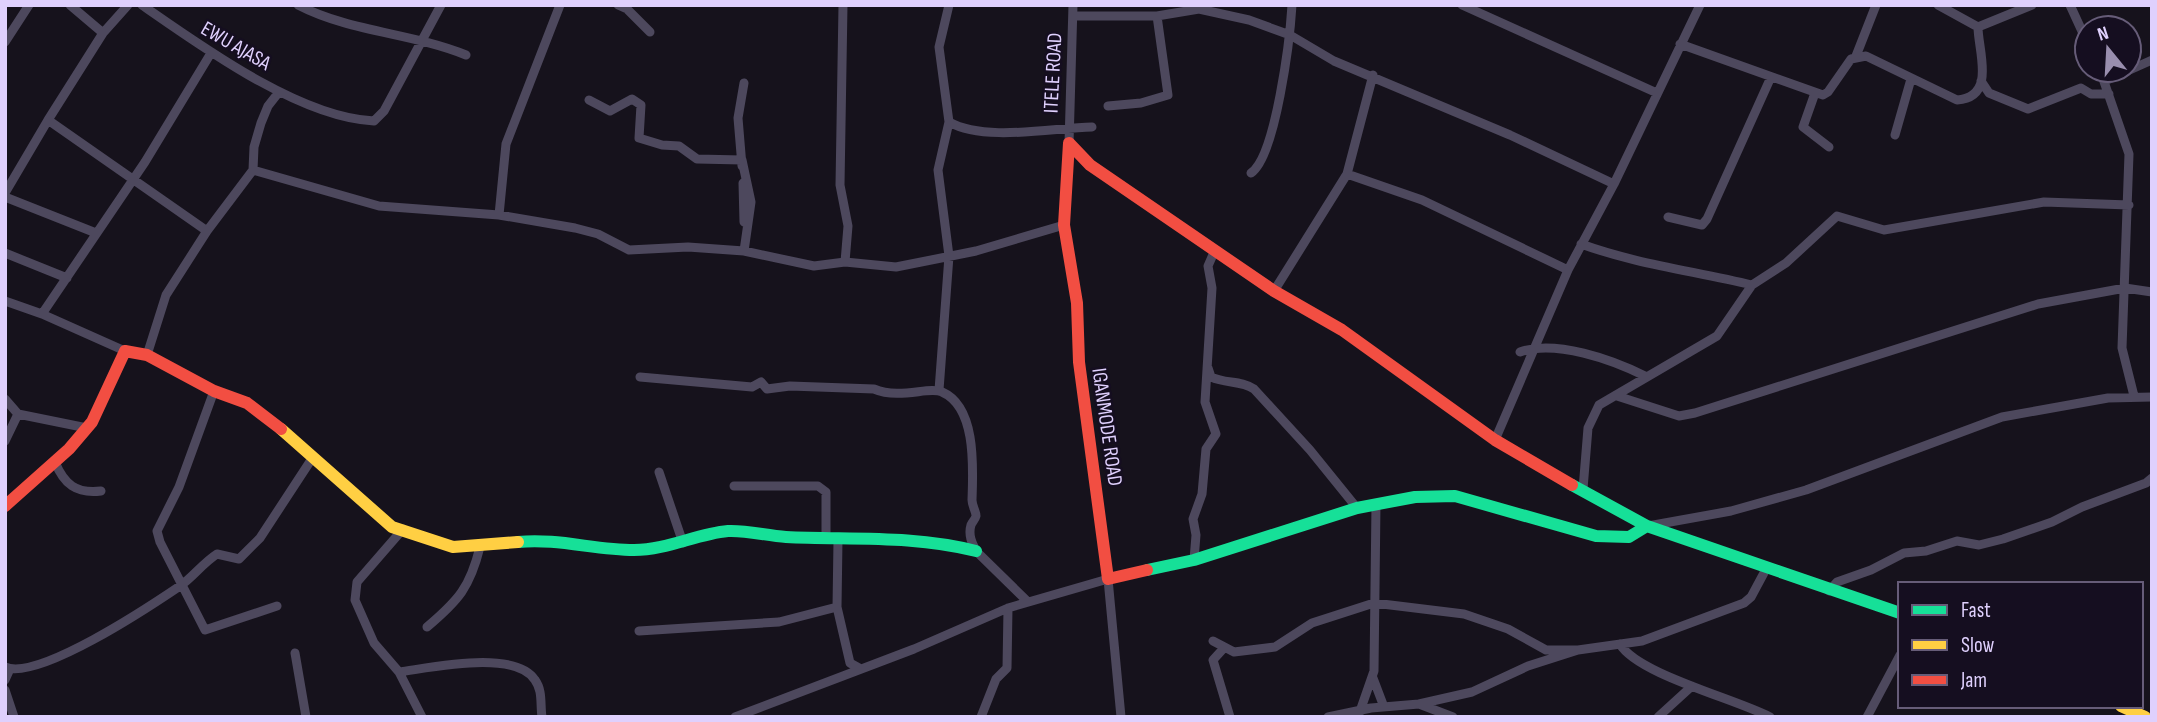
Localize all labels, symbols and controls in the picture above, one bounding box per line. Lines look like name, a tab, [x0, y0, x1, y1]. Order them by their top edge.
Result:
north arrow	[2073, 14, 2143, 84]
street label: EWU AJASA	[197, 16, 276, 76]
text: N	[2095, 22, 2112, 47]
street label: ITELE ROAD	[1038, 32, 1068, 114]
street label: IGANMODE ROAD	[1086, 366, 1128, 488]
legend	[1898, 582, 2143, 708]
text: Fast	[1961, 598, 1991, 623]
text: Slow	[1961, 633, 1995, 658]
text: Jam	[1960, 668, 1987, 693]

